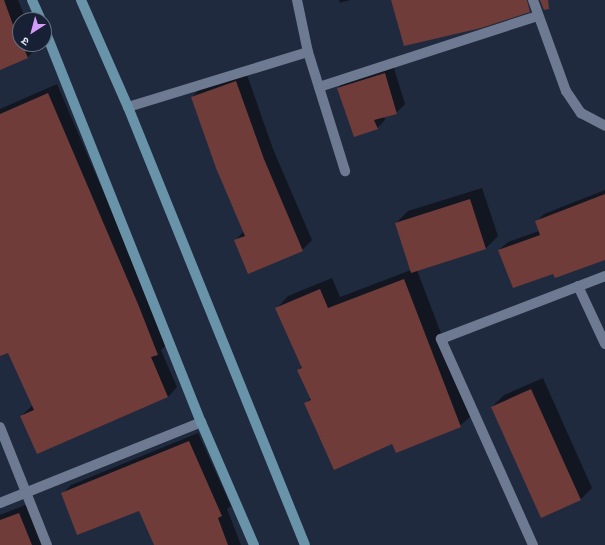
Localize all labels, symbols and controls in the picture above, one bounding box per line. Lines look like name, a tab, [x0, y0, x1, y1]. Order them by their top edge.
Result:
north arrow	[12, 12, 52, 52]
text: उ	[19, 34, 32, 48]

